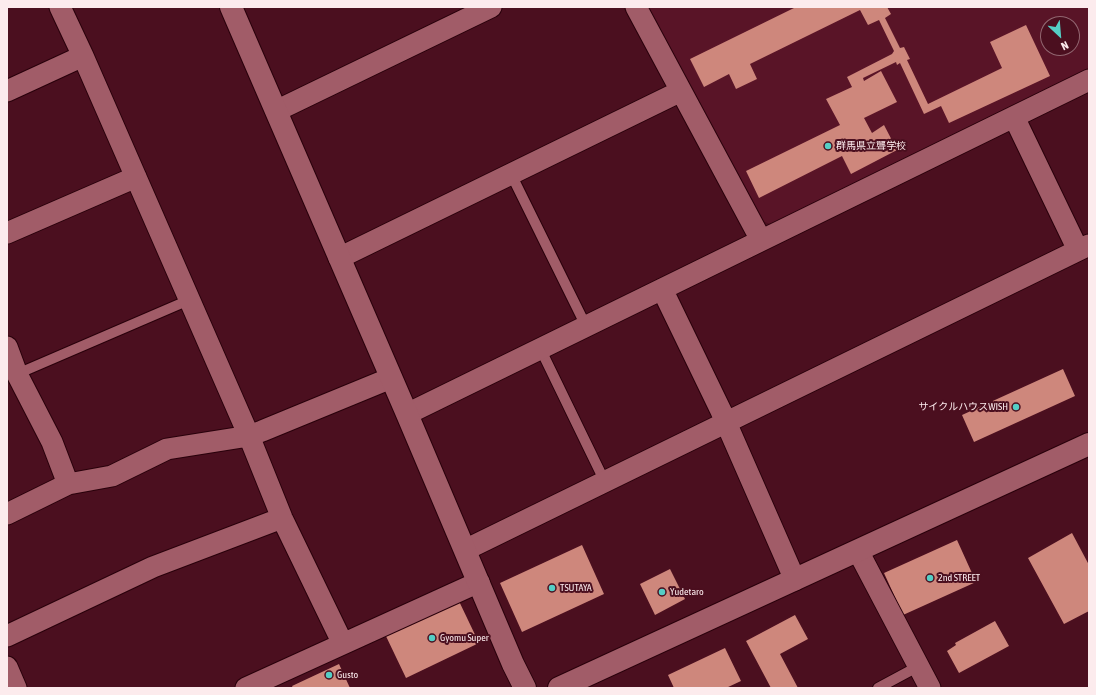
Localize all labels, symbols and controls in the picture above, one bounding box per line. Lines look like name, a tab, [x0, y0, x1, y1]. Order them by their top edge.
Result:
north arrow	[1040, 16, 1080, 56]
text: N	[1059, 39, 1070, 53]
place label: 群馬県立聾学校	[836, 140, 906, 152]
marker: 群馬県立聾学校	[823, 141, 833, 151]
place label: サイクルハウスWISH	[918, 401, 1008, 413]
marker: サイクルハウスWISH	[1011, 402, 1021, 412]
place label: 2nd STREET	[938, 572, 980, 584]
marker: 2nd STREET	[925, 573, 935, 583]
place label: TSUTAYA	[560, 582, 592, 594]
marker: TSUTAYA	[547, 583, 557, 593]
place label: Yudetaro	[670, 586, 704, 598]
marker: Yudetaro	[657, 587, 667, 597]
place label: Gyomu Super	[440, 632, 489, 644]
marker: Gyomu Super	[427, 633, 437, 643]
place label: Gusto	[337, 669, 358, 681]
marker: Gusto	[324, 670, 334, 680]

